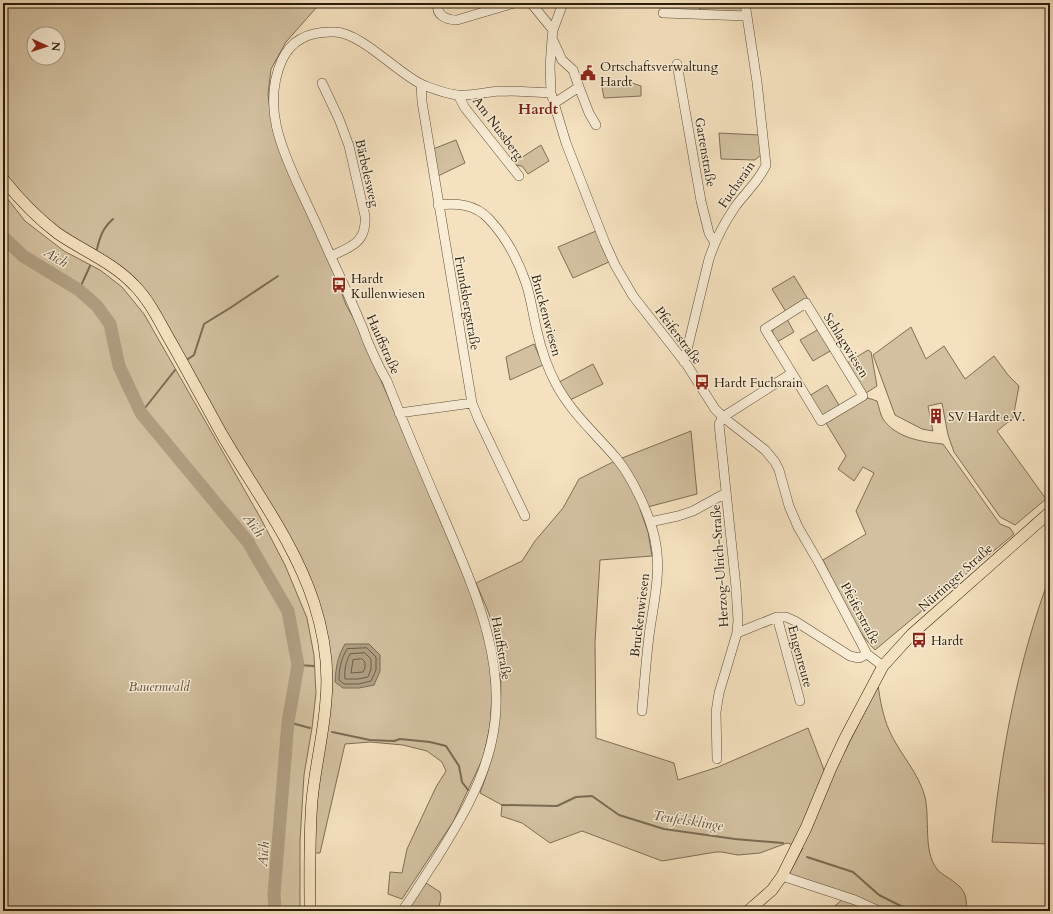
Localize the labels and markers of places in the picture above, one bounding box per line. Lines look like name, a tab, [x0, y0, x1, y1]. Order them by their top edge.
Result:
place label: Ortschaftsverwaltung Hardt	[600, 58, 719, 91]
public building icon: Ortschaftsverwaltung Hardt	[579, 64, 597, 82]
place label: Hardt Kullenwiesen	[351, 270, 426, 303]
bus stop icon: Hardt Kullenwiesen	[330, 276, 348, 294]
bus stop icon: Hardt Fuchsrain	[693, 373, 711, 391]
place label: Hardt Fuchsrain	[714, 374, 804, 392]
building icon: SV Hardt e.V.	[927, 407, 945, 425]
place label: SV Hardt e.V.	[948, 408, 1025, 426]
bus stop icon: Hardt	[910, 631, 928, 649]
place label: Hardt	[931, 632, 963, 650]

